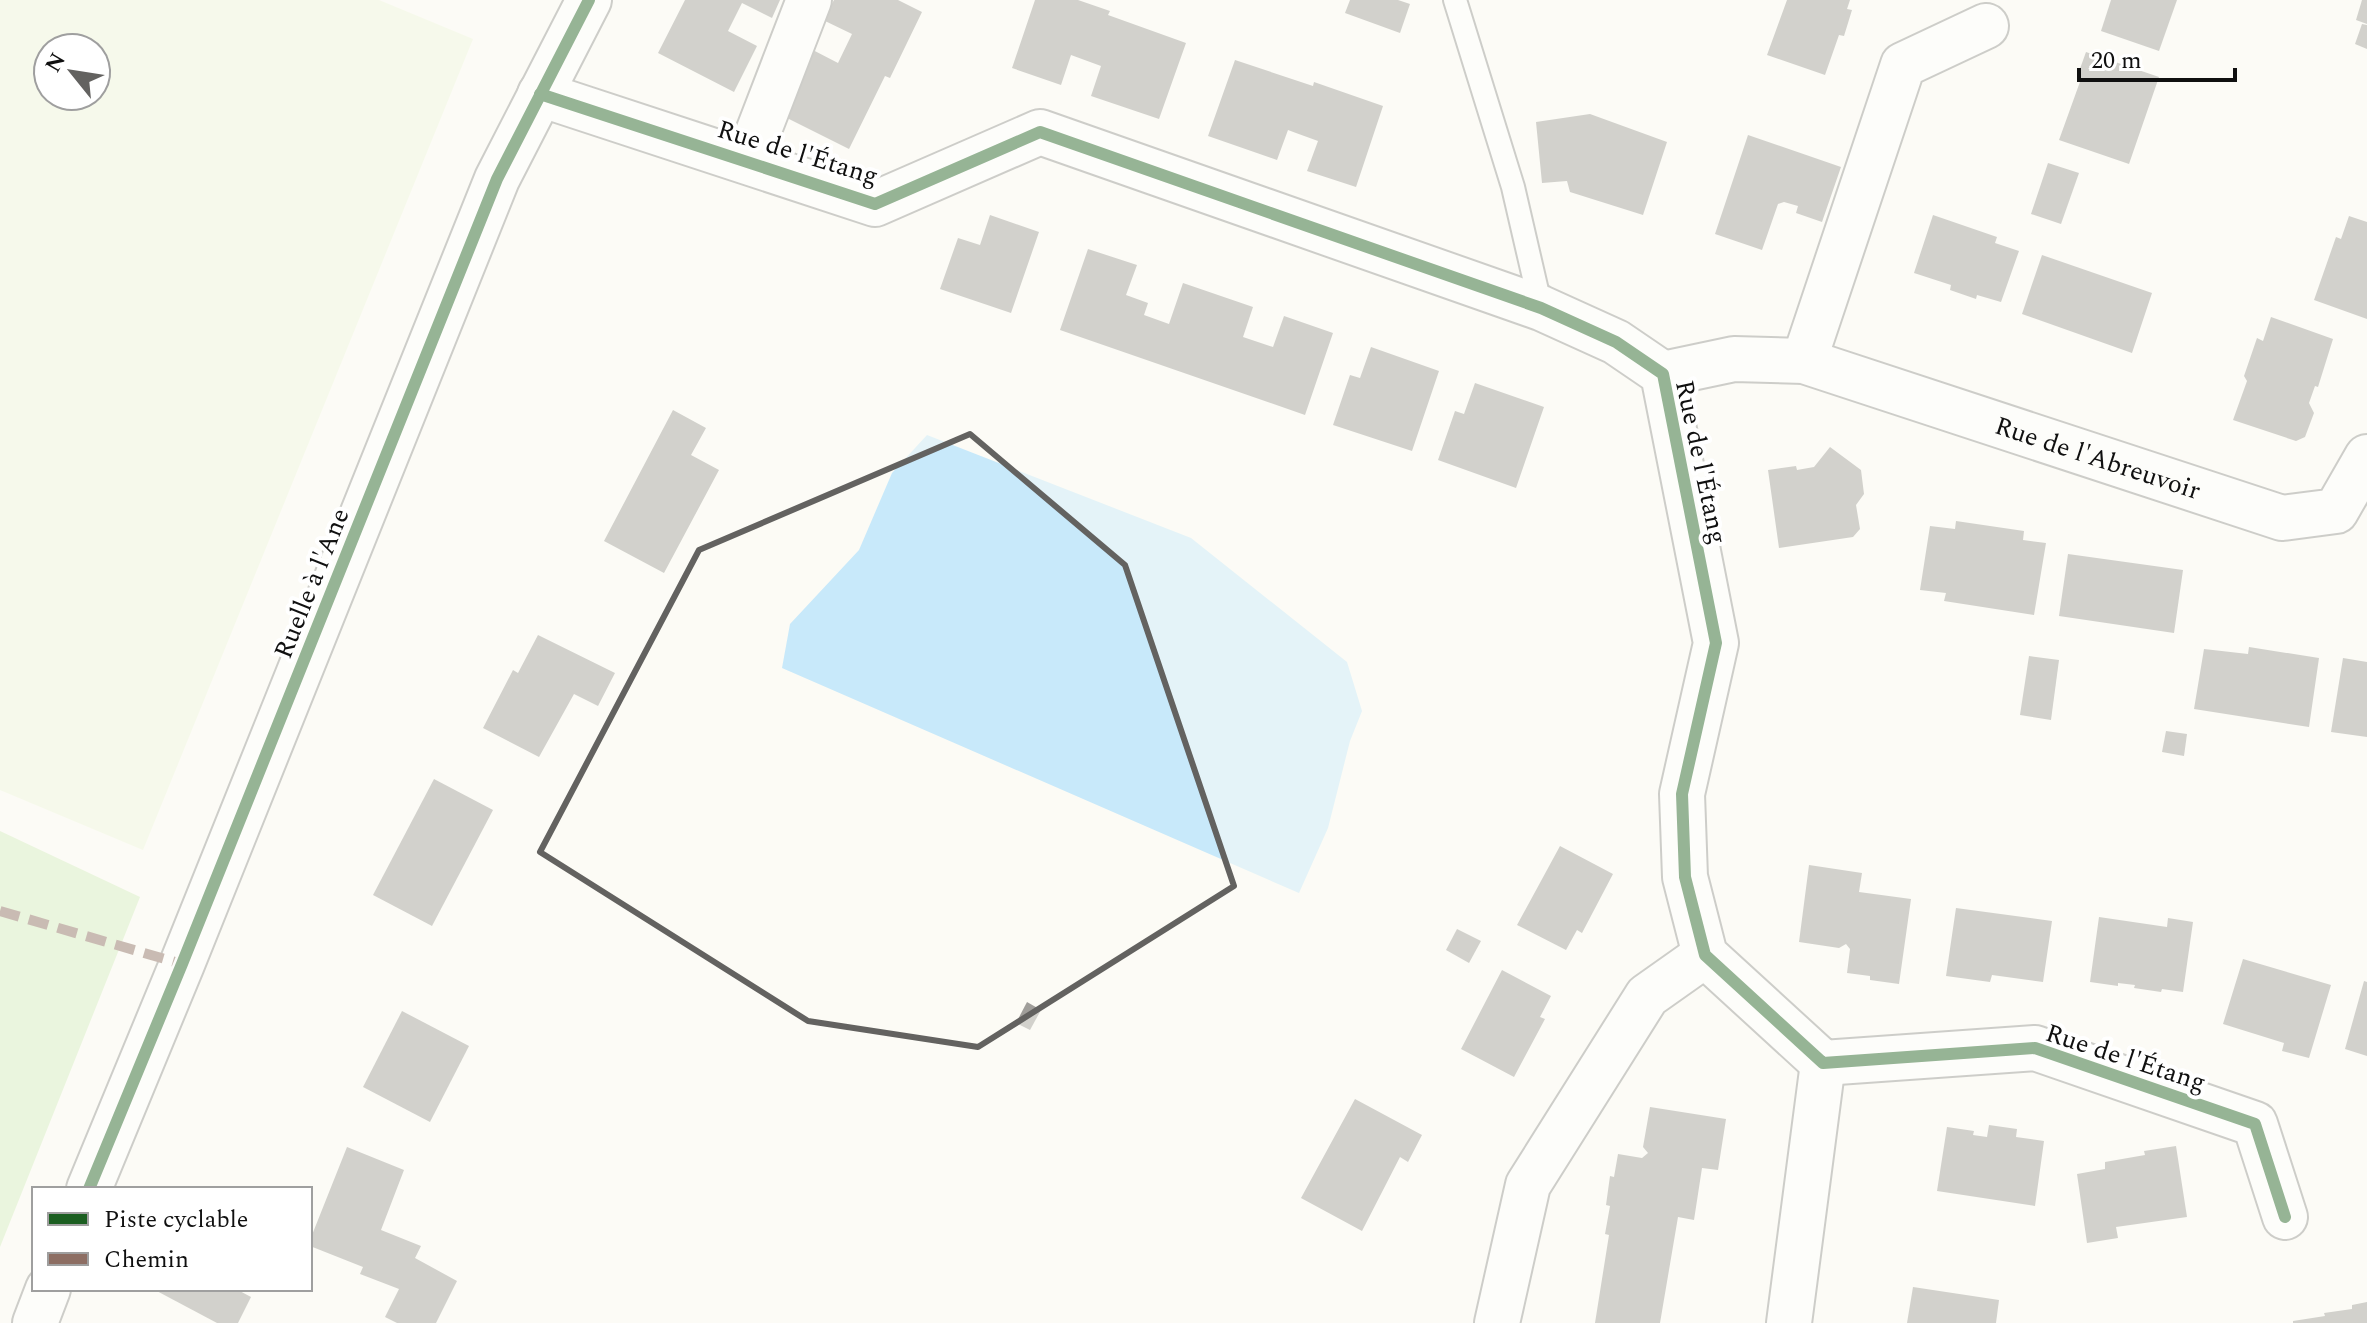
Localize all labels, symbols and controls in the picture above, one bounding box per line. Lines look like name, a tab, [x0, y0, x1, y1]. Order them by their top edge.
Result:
north arrow	[32, 32, 112, 112]
scale bar	[2079, 32, 2235, 82]
text: 20 m	[2091, 43, 2142, 79]
text: N	[37, 47, 75, 79]
street label: Rue de l'Étang	[712, 109, 883, 196]
street label: Rue de l'Étang	[1664, 377, 1738, 548]
street label: Rue de l'Abreuvoir	[1989, 406, 2206, 511]
street label: Ruelle à l'Ane	[264, 502, 360, 665]
street label: Rue de l'Étang	[2040, 1013, 2211, 1103]
legend	[32, 1187, 312, 1291]
text: Piste cyclable	[104, 1202, 248, 1238]
text: Chemin	[104, 1242, 189, 1278]

